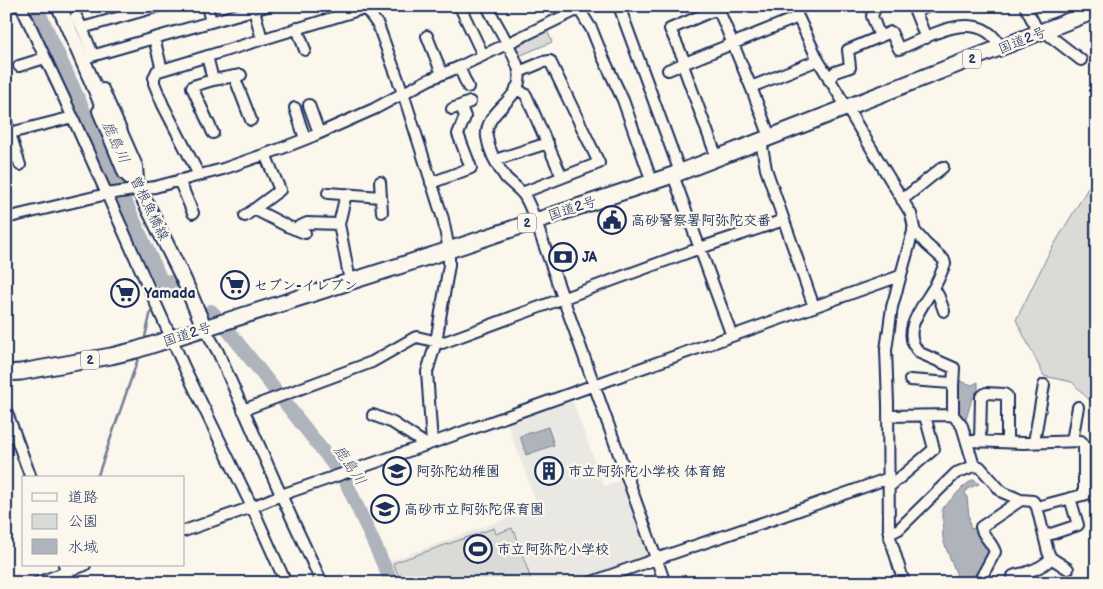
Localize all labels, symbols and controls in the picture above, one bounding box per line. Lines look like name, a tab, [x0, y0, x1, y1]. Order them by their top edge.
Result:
street label: 国道2号	[996, 23, 1049, 58]
road number: 2	[963, 50, 981, 68]
water label: 鹿島川	[97, 118, 134, 167]
street label: 曽根魚橋線	[127, 173, 173, 243]
street label: 国道2号	[546, 193, 599, 224]
public building icon: 高砂警察署阿弥陀交番	[597, 205, 627, 235]
place label: 高砂警察署阿弥陀交番	[631, 212, 771, 229]
road number: 2	[518, 214, 536, 232]
bank icon: JA	[548, 242, 578, 272]
place label: JA	[582, 249, 598, 266]
supermarket icon: セブン-イレブン	[220, 270, 250, 300]
place label: セブン-イレブン	[254, 277, 358, 294]
supermarket icon: Yamada	[110, 278, 140, 308]
place label: Yamada	[144, 285, 195, 302]
street label: 国道2号	[161, 319, 214, 350]
road number: 2	[81, 350, 99, 370]
water label: 鹿島川	[329, 441, 370, 489]
school or university icon: 阿弥陀幼稚園	[382, 456, 412, 486]
building icon: 市立阿弥陀小学校 体育館	[534, 456, 564, 486]
place label: 阿弥陀幼稚園	[416, 463, 500, 480]
place label: 市立阿弥陀小学校 体育館	[568, 463, 726, 480]
legend	[22, 476, 185, 566]
text: 道路	[68, 488, 98, 507]
school or university icon: 高砂市立阿弥陀保育園	[370, 494, 400, 524]
place label: 高砂市立阿弥陀保育園	[404, 501, 544, 518]
text: 公園	[68, 512, 98, 531]
sports icon: 市立阿弥陀小学校	[463, 534, 493, 564]
text: 水域	[68, 538, 98, 557]
place label: 市立阿弥陀小学校	[497, 541, 609, 558]

